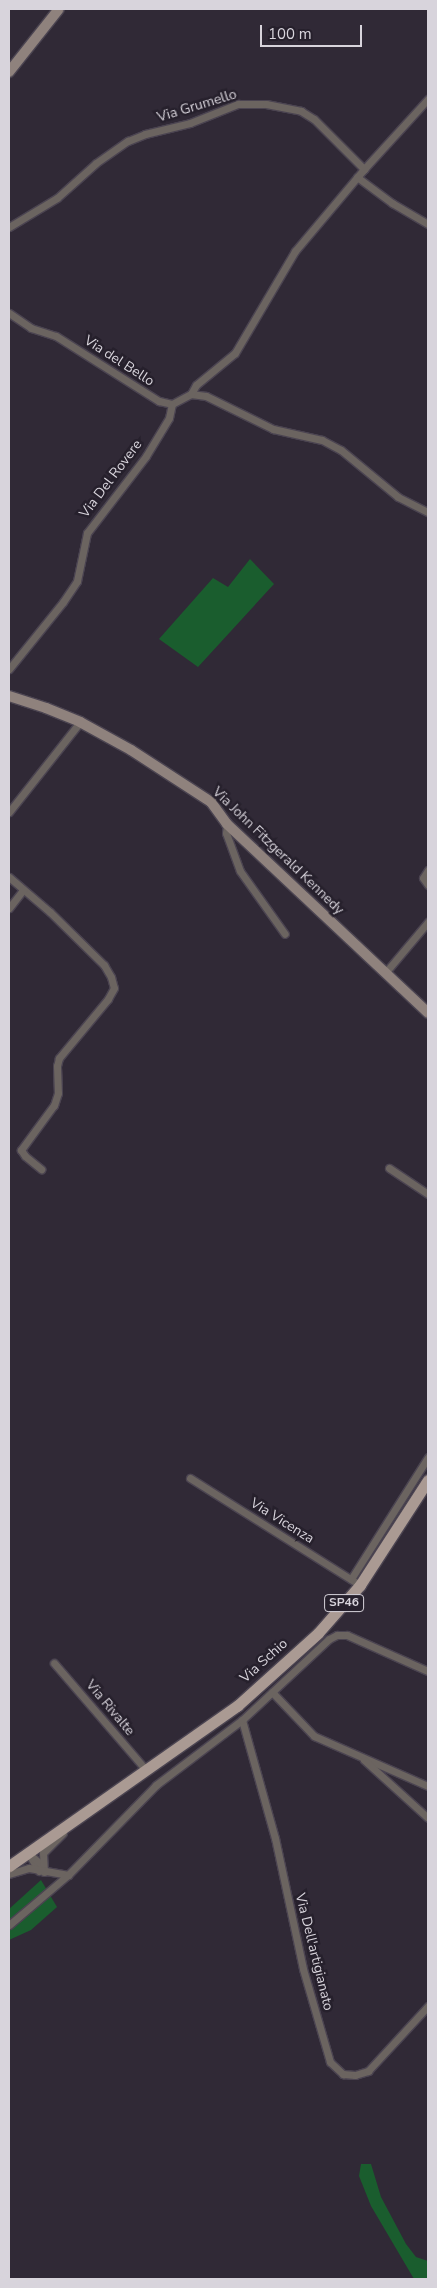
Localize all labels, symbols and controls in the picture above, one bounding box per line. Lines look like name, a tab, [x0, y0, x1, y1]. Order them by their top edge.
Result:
scale bar	[262, 15, 364, 47]
text: 100 m	[268, 24, 312, 44]
street label: Via Grumello	[155, 86, 239, 126]
street label: Via del Bello	[81, 332, 157, 390]
street label: Via Del Rovere	[76, 437, 146, 521]
street label: Via John Fitzgerald Kennedy	[209, 784, 347, 918]
street label: Via Vicenza	[247, 1495, 317, 1547]
road number: SP46	[324, 1594, 364, 1612]
street label: Via Schio	[237, 1635, 291, 1687]
street label: Via Rivalte	[82, 1677, 138, 1739]
street label: Via Dell'artigianato	[291, 1892, 337, 2012]

